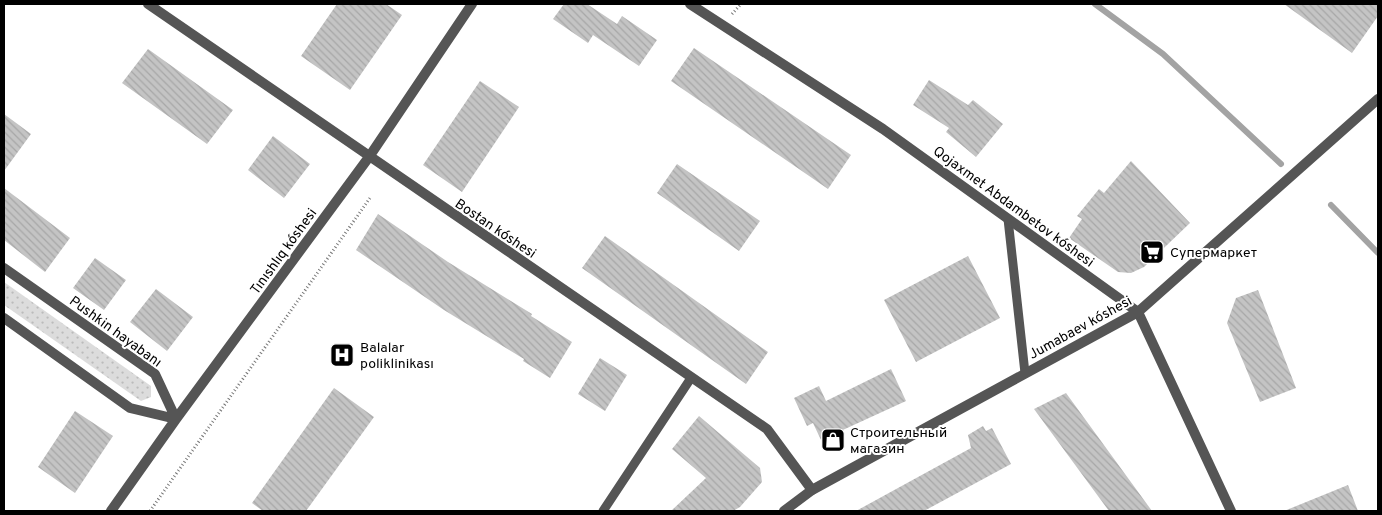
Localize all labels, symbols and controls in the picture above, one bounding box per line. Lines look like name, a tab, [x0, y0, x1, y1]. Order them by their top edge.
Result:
street label: Qojaxmet Abdambetov kóshesi	[929, 143, 1097, 271]
street label: Bostan kóshesi	[451, 196, 539, 263]
street label: Tınıshlıq kóshesi	[247, 206, 321, 298]
supermarket icon: Супермаркет	[1139, 239, 1165, 265]
place label: Супермаркет	[1170, 245, 1257, 262]
street label: Pushkin hayabanı	[66, 293, 165, 371]
street label: Jumabaev kóshesi	[1026, 293, 1135, 364]
place label: Balalar poliklinikası	[360, 340, 434, 373]
hospital icon: Balalar poliklinikası	[329, 342, 355, 368]
place label: Строительный магазин	[850, 425, 947, 458]
shop icon: Строительный магазин	[820, 427, 846, 453]

